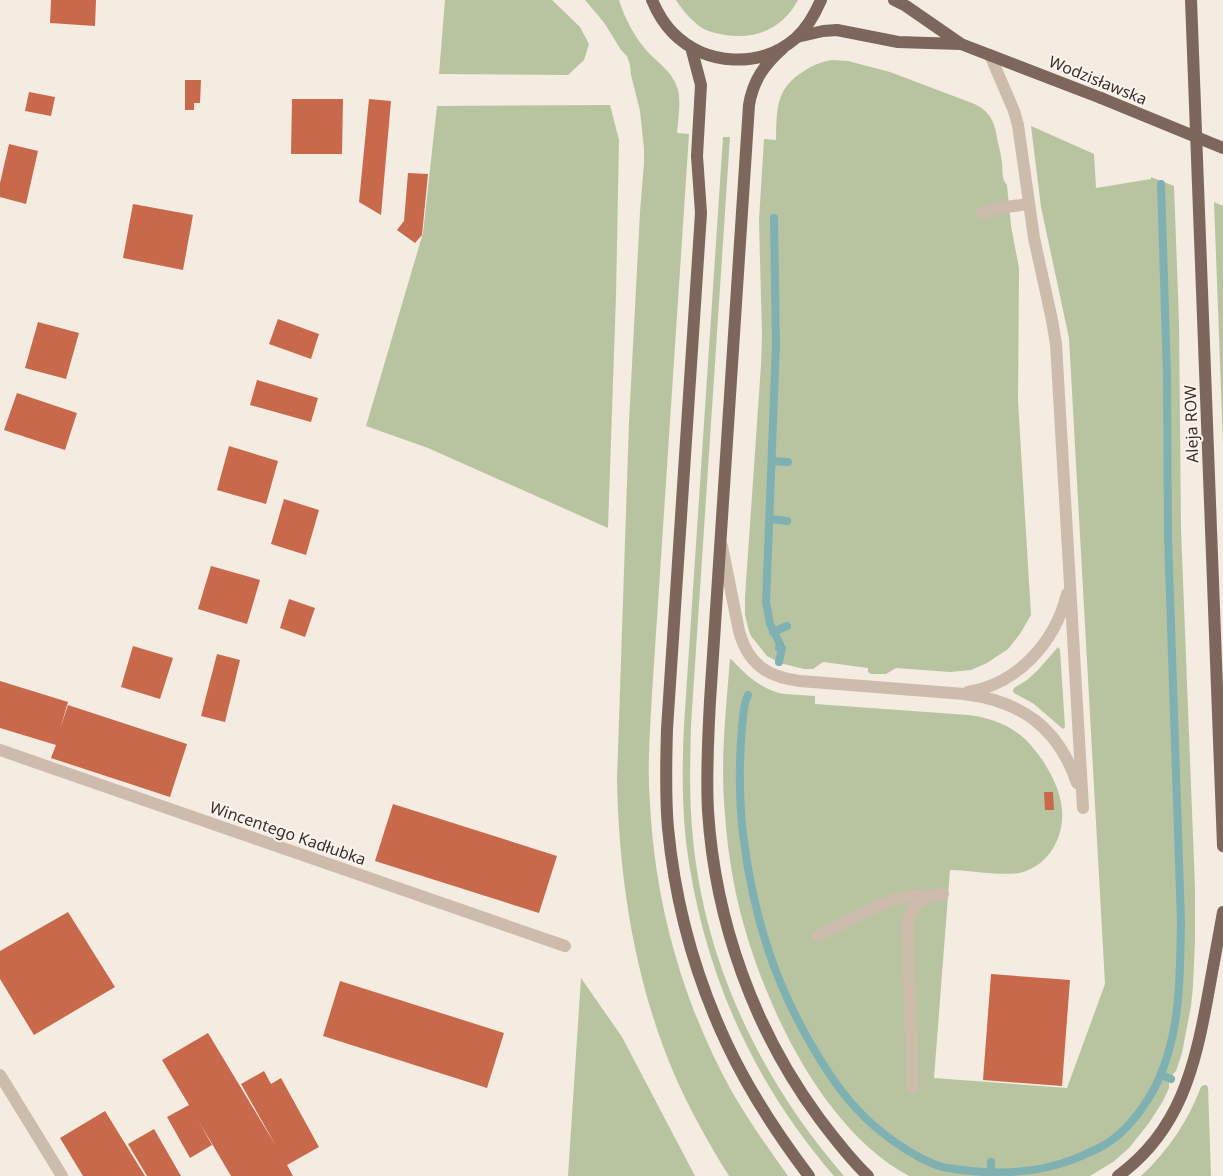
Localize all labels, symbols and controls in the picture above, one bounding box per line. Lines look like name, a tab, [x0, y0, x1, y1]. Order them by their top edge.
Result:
street label: Wodzisławska	[1046, 50, 1150, 110]
street label: Aleja ROW	[1179, 385, 1203, 463]
street label: Wincentego Kadłubka	[207, 796, 369, 870]

